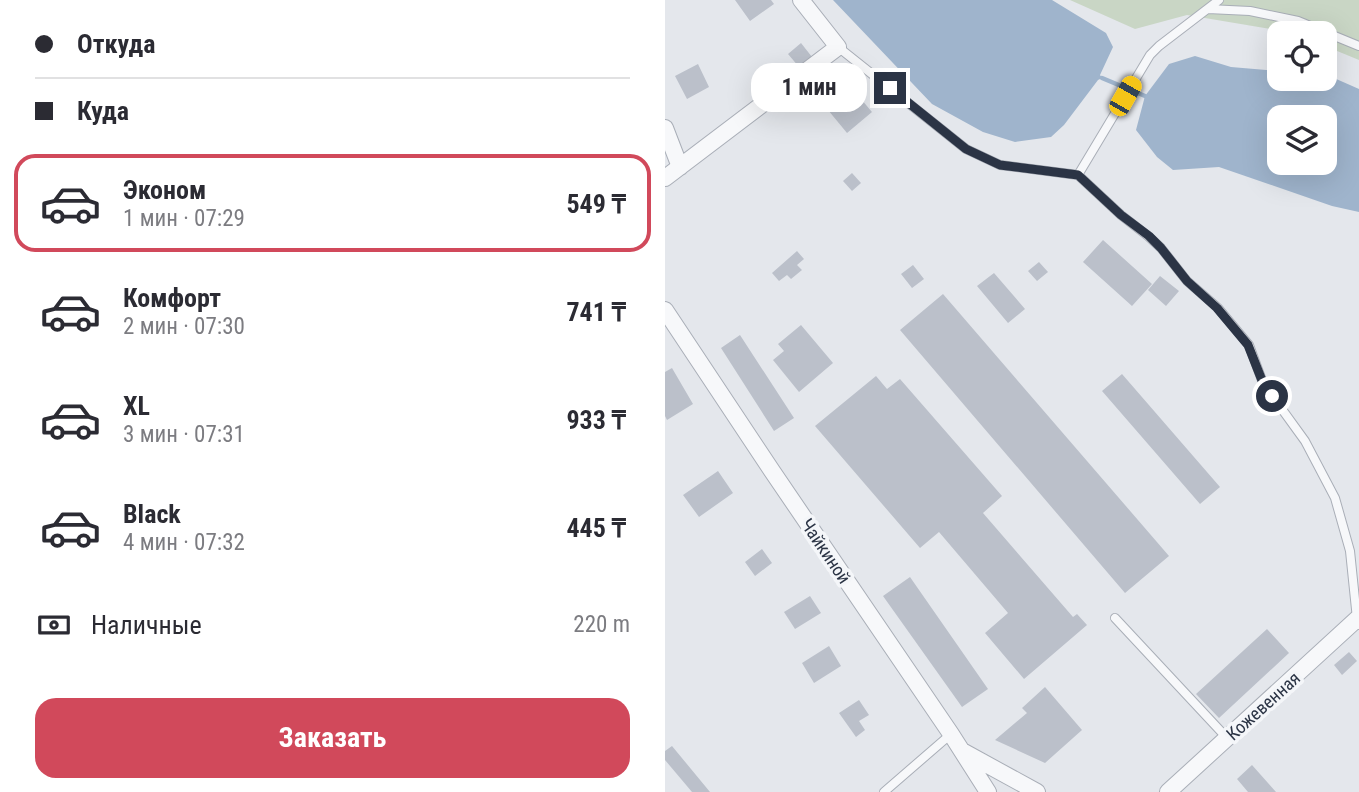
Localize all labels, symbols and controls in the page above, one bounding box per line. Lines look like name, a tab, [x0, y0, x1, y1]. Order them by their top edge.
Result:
map controls	[1267, 21, 1337, 175]
button: locate	[1267, 21, 1337, 91]
text: Откуда	[77, 29, 155, 59]
callout: 1 мин	[750, 64, 866, 112]
route end	[874, 72, 906, 104]
car	[1106, 73, 1145, 119]
text: 1 мин	[781, 74, 837, 101]
text: Куда	[77, 96, 129, 126]
button: layers	[1267, 105, 1337, 175]
icon: car	[39, 172, 102, 235]
text: Эконом	[123, 175, 206, 205]
text: 549 ₸	[566, 189, 626, 219]
text: 1 мин · 07:29	[123, 205, 245, 232]
icon: car	[39, 280, 102, 343]
text: Комфорт	[123, 283, 221, 313]
text: 741 ₸	[566, 297, 626, 327]
text: 2 мин · 07:30	[123, 313, 245, 340]
route start	[1256, 380, 1288, 412]
icon: car	[39, 388, 102, 451]
text: XL	[123, 391, 150, 421]
text: 933 ₸	[566, 405, 626, 435]
text: 3 мин · 07:31	[123, 421, 245, 448]
icon: car	[39, 496, 102, 559]
text: Black	[123, 499, 181, 529]
text: 445 ₸	[566, 513, 626, 543]
street label: Чайкиной	[797, 515, 855, 587]
text: 4 мин · 07:32	[123, 529, 245, 556]
icon: cash	[35, 606, 73, 644]
text: Наличные	[91, 610, 202, 640]
text: 220 m	[573, 611, 630, 638]
street label: Кожевенная	[1222, 667, 1304, 745]
button: Заказать	[35, 698, 630, 778]

